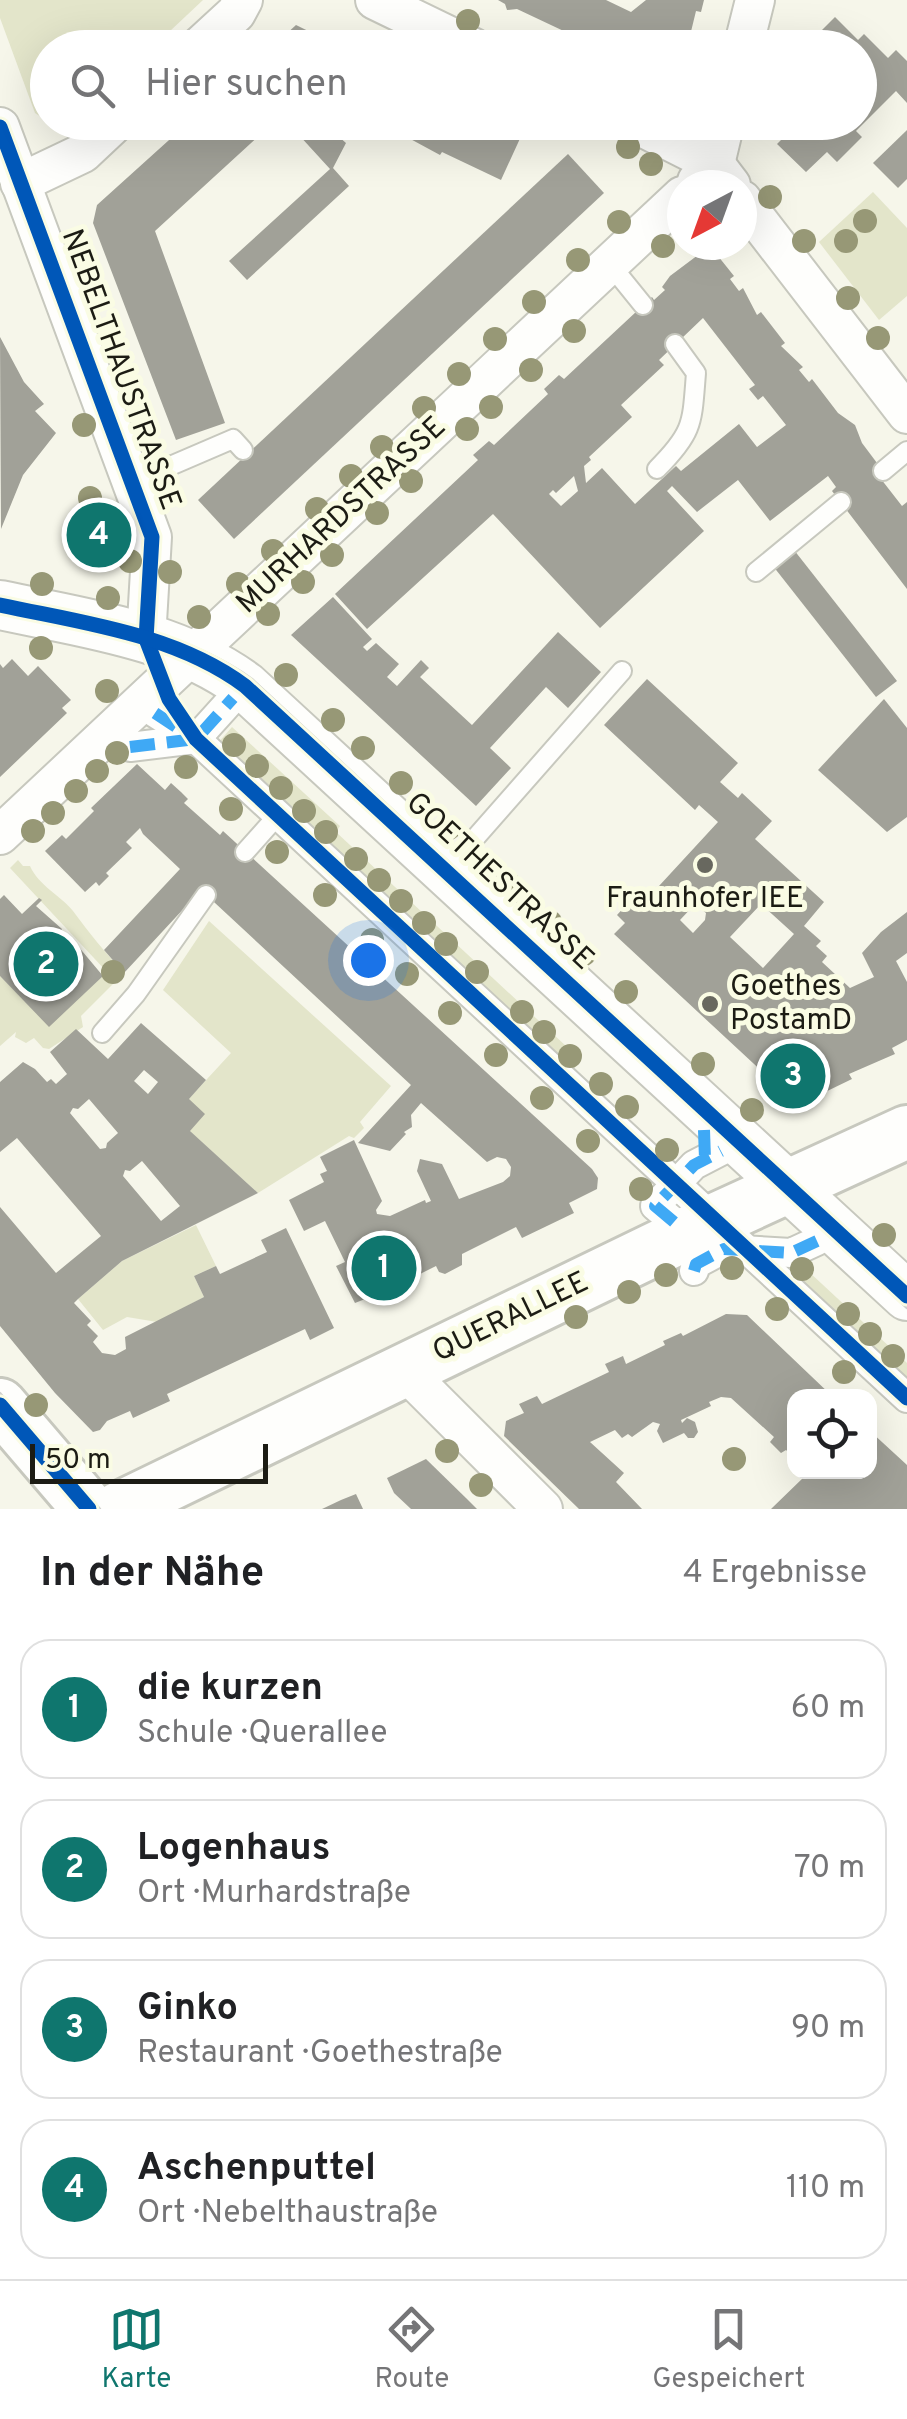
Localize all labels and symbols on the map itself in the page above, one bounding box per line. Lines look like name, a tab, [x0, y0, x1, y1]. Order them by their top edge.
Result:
north arrow	[667, 170, 757, 260]
street label: NEBELTHAUSTRASSE	[52, 225, 188, 515]
street label: MURHARDSTRASSE	[230, 409, 454, 623]
pin: 4	[66, 498, 132, 572]
street label: GOETHESTRASSE	[397, 785, 601, 979]
marker: Fraunhofer IEE	[694, 854, 716, 876]
place label: Fraunhofer IEE	[606, 881, 804, 918]
pin: 2	[13, 926, 78, 1002]
your location	[343, 935, 394, 986]
place label: Goethes PostamD	[730, 969, 852, 1040]
marker: Goethes PostamD	[699, 993, 721, 1015]
pin: 3	[760, 1038, 826, 1114]
pin: 1	[352, 1230, 416, 1306]
street label: QUERALLEE	[427, 1264, 595, 1372]
scale bar	[30, 1439, 268, 1484]

